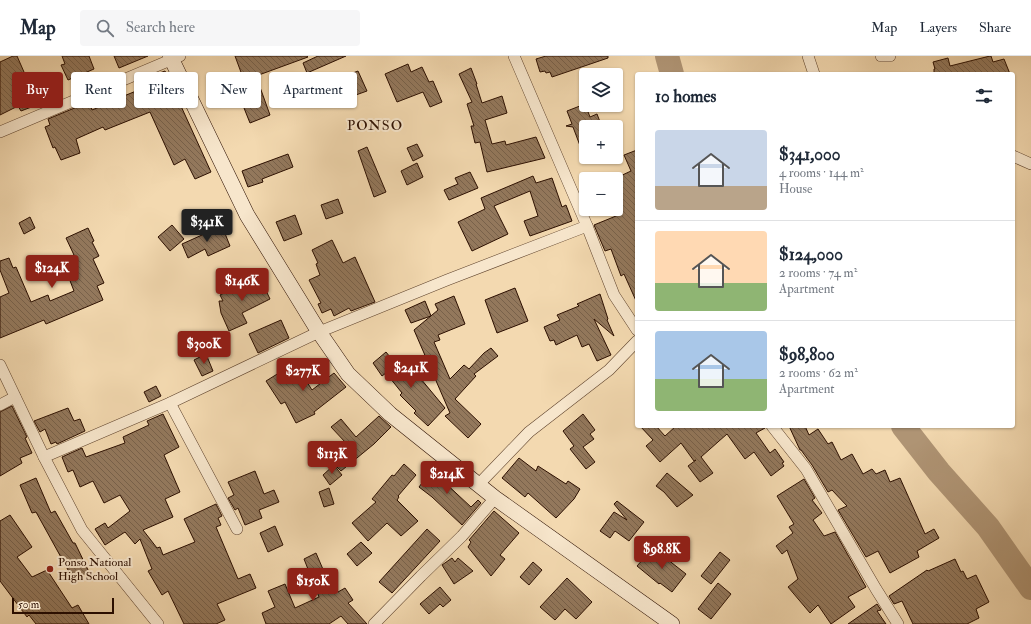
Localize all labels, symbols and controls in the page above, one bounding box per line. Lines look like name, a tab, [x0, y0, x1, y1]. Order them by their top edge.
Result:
search box	[80, 10, 360, 46]
text: Map	[20, 16, 56, 40]
icon: search	[94, 17, 116, 39]
text: Search here	[126, 18, 195, 37]
text: Map	[871, 19, 897, 36]
text: Layers	[919, 19, 957, 36]
text: Share	[979, 19, 1011, 36]
map controls	[579, 68, 623, 216]
button: layers	[579, 68, 623, 112]
chip: Buy	[12, 72, 63, 108]
chip: Rent	[71, 72, 126, 108]
chip: Filters	[134, 72, 198, 108]
chip: New	[206, 72, 261, 108]
chip: Apartment	[269, 72, 357, 108]
icon: filters	[973, 85, 995, 107]
text: 10 homes	[655, 86, 716, 107]
district label: PONSO	[347, 117, 403, 134]
button: +	[579, 120, 623, 164]
text: $341,000	[779, 144, 841, 165]
icon: home	[687, 146, 735, 194]
text: 4 rooms · 144 m²	[779, 165, 864, 181]
button: −	[579, 172, 623, 216]
text: House	[779, 181, 812, 197]
pin: $341K	[179, 209, 235, 243]
text: $341K	[190, 214, 224, 230]
text: $124,000	[779, 244, 843, 265]
icon: home	[687, 247, 735, 295]
pin: $124K	[24, 255, 80, 289]
text: $124K	[35, 260, 69, 276]
text: 2 rooms · 74 m²	[779, 265, 857, 281]
pin: $146K	[214, 268, 270, 302]
text: $146K	[225, 273, 259, 289]
text: Apartment	[779, 281, 835, 297]
pin: $300K	[176, 331, 232, 365]
text: $300K	[187, 336, 221, 352]
text: $98,800	[779, 344, 835, 365]
icon: home	[687, 347, 735, 395]
pin: $241K	[383, 355, 439, 389]
pin: $277K	[275, 358, 331, 392]
text: $241K	[394, 360, 428, 376]
text: $277K	[286, 363, 320, 379]
text: 2 rooms · 62 m²	[779, 365, 858, 381]
text: Apartment	[779, 381, 835, 397]
pin: $113K	[304, 441, 360, 475]
text: $113K	[317, 446, 347, 462]
pin: $214K	[419, 461, 475, 495]
text: $214K	[430, 466, 464, 482]
pin: $98.8K	[629, 536, 695, 570]
text: $98.8K	[643, 541, 681, 557]
place label: Ponso National High School	[58, 555, 131, 584]
marker: Ponso National High School	[45, 564, 55, 574]
pin: $150K	[285, 568, 341, 602]
text: $150K	[296, 573, 330, 589]
scale bar	[12, 596, 114, 615]
text: 50 m	[18, 598, 39, 611]

